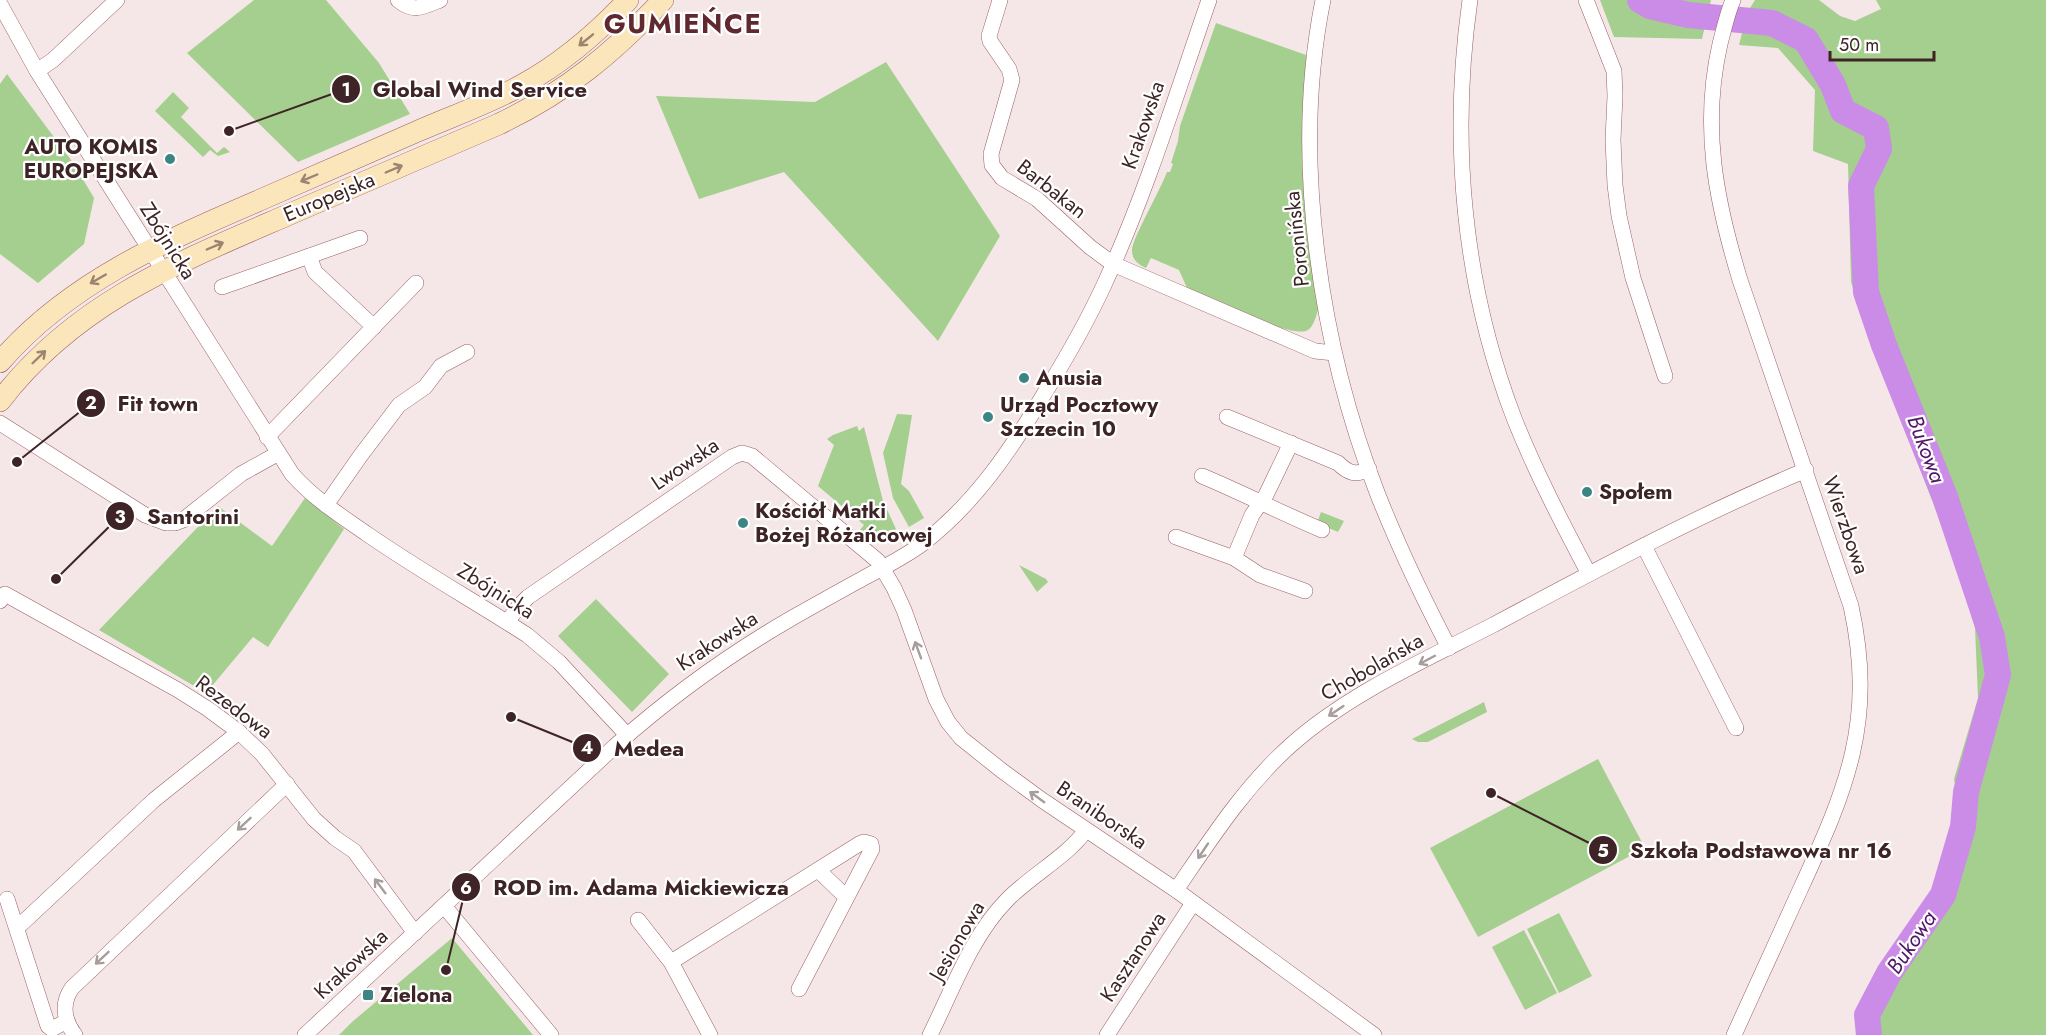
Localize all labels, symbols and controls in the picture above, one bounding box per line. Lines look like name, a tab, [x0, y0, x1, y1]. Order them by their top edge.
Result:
district label: GUMIEŃCE	[604, 4, 762, 43]
scale bar	[1830, 24, 1934, 62]
text: 50 m	[1839, 32, 1879, 58]
one-way arrow	[578, 34, 594, 47]
callout: Global Wind Service	[331, 69, 599, 109]
text: Global Wind Service	[373, 73, 587, 105]
text: 1	[341, 77, 351, 103]
street label: Krakowska	[1114, 77, 1172, 173]
place label: AUTO KOMIS EUROPEJSKA	[23, 132, 159, 186]
marker: AUTO KOMIS EUROPEJSKA	[163, 152, 177, 166]
street label: Barbakan	[1011, 152, 1093, 226]
one-way arrow	[384, 163, 403, 174]
street label: Europejska	[279, 164, 379, 230]
one-way arrow	[300, 173, 318, 185]
street label: Poronińska	[1277, 190, 1317, 288]
street label: Zbójnicka	[132, 197, 204, 285]
one-way arrow	[205, 240, 223, 251]
one-way arrow	[90, 273, 107, 285]
one-way arrow	[31, 350, 46, 364]
place label: Anusia	[1035, 363, 1102, 393]
marker: Anusia	[1017, 371, 1031, 385]
callout: Fit town	[76, 383, 211, 423]
text: Fit town	[118, 387, 198, 419]
text: 2	[85, 390, 97, 416]
place label: Urząd Pocztowy Szczecin 10	[1000, 390, 1159, 444]
marker: Urząd Pocztowy Szczecin 10	[981, 410, 995, 424]
water label: Bukowa	[1899, 410, 1955, 488]
street label: Lwowska	[645, 430, 725, 498]
street label: Wierzbowa	[1815, 472, 1877, 578]
place label: Społem	[1599, 477, 1672, 507]
marker: Społem	[1580, 485, 1594, 499]
callout: Santorini	[105, 496, 251, 536]
place label: Kościół Matki Bożej Różańcowej	[755, 496, 933, 550]
text: Santorini	[147, 500, 239, 532]
text: 3	[114, 504, 126, 530]
marker: Kościół Matki Bożej Różańcowej	[736, 516, 750, 530]
street label: Zbójnicka	[452, 555, 540, 627]
street label: Krakowska	[671, 604, 763, 678]
street label: Chobolańska	[1315, 625, 1429, 709]
one-way arrow	[911, 641, 922, 660]
one-way arrow	[1419, 654, 1436, 666]
street label: Rezedowa	[189, 668, 279, 746]
one-way arrow	[1328, 704, 1345, 717]
callout: Medea	[572, 728, 696, 768]
text: Medea	[614, 732, 684, 764]
text: 4	[581, 735, 593, 761]
street label: Braniborska	[1051, 773, 1153, 857]
one-way arrow	[1030, 791, 1046, 803]
one-way arrow	[237, 817, 252, 832]
callout: Szkoła Podstawowa nr 16	[1588, 830, 1904, 870]
text: Szkoła Podstawowa nr 16	[1630, 834, 1892, 866]
text: 5	[1597, 838, 1609, 864]
one-way arrow	[1197, 842, 1209, 858]
callout: ROD im. Adama Mickiewicza	[451, 867, 801, 907]
text: ROD im. Adama Mickiewicza	[493, 871, 789, 903]
text: 6	[460, 875, 472, 901]
one-way arrow	[374, 879, 386, 895]
street label: Jesionowa	[921, 895, 992, 989]
water label: Bukowa	[1878, 904, 1944, 980]
street label: Kasztanowa	[1093, 906, 1173, 1008]
street label: Krakowska	[307, 922, 395, 1006]
one-way arrow	[95, 951, 110, 965]
place label: Zielona	[380, 980, 452, 1010]
marker: Zielona	[361, 988, 375, 1002]

